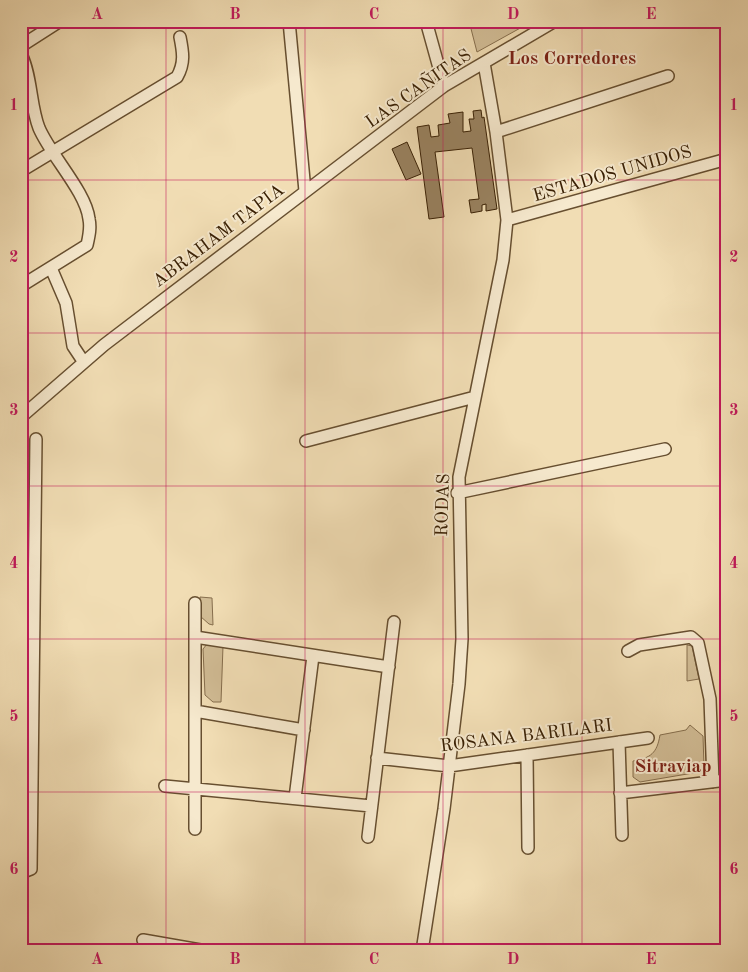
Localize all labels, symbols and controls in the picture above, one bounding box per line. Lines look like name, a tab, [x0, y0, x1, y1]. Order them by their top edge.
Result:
text: A	[91, 7, 103, 23]
text: B	[229, 7, 241, 23]
text: C	[369, 7, 379, 23]
text: D	[507, 7, 519, 23]
text: E	[645, 7, 657, 23]
street label: LAS CAÑITAS	[360, 42, 475, 132]
district label: Los Corredores	[508, 50, 636, 69]
text: 1	[9, 98, 19, 114]
text: 1	[729, 98, 739, 114]
street label: ESTADOS UNIDOS	[531, 143, 694, 205]
street label: ABRAHAM TAPIA	[150, 181, 288, 291]
text: 2	[9, 250, 19, 266]
text: 2	[729, 250, 739, 266]
text: 3	[9, 403, 19, 419]
text: 3	[729, 403, 739, 419]
street label: RODAS	[433, 473, 453, 537]
text: 4	[9, 556, 19, 572]
text: 4	[729, 556, 739, 572]
text: 5	[9, 709, 19, 725]
text: 5	[729, 709, 739, 725]
street label: ROSANA BARILARI	[439, 717, 613, 755]
district label: Sitraviap	[635, 758, 712, 777]
text: 6	[9, 862, 19, 878]
text: 6	[729, 862, 739, 878]
text: A	[91, 952, 103, 968]
text: B	[229, 952, 241, 968]
text: C	[369, 952, 379, 968]
text: D	[507, 952, 519, 968]
text: E	[645, 952, 657, 968]

